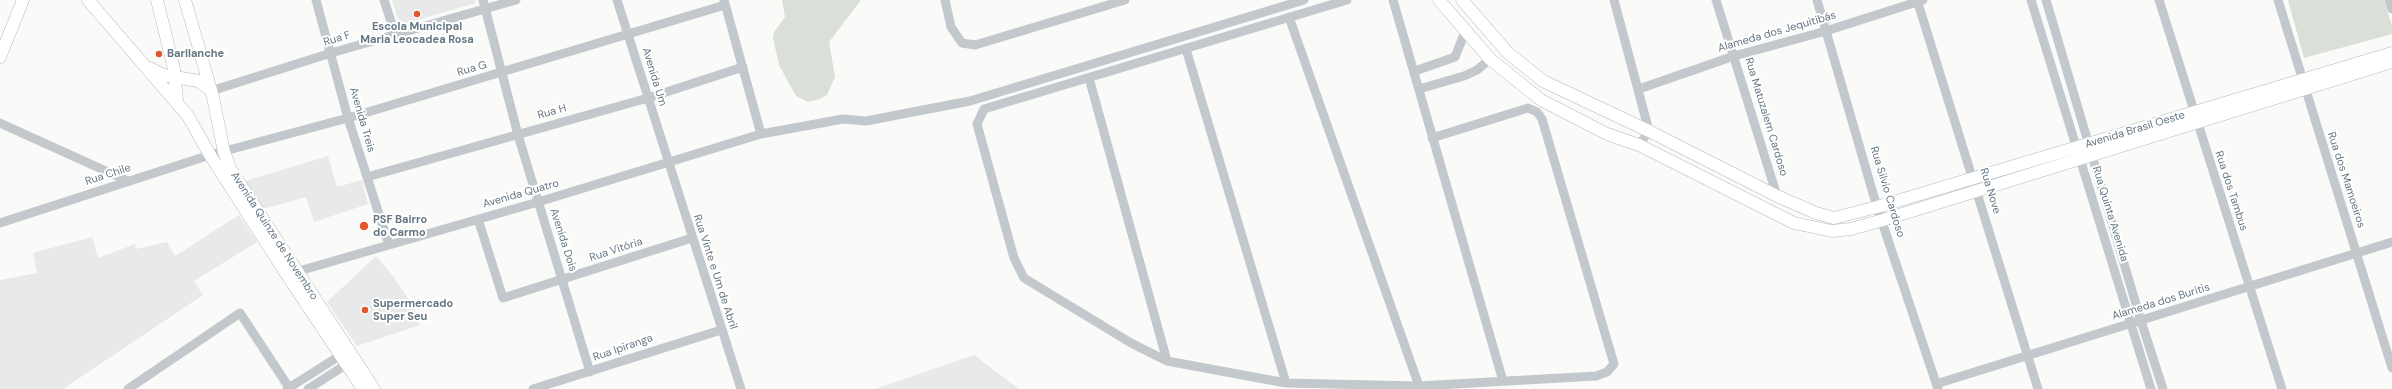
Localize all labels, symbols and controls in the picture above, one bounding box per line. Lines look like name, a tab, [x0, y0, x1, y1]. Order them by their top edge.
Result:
marker: Escola Municipal Maria Leocadea Rosa	[412, 9, 422, 19]
street label: Alameda dos Jequitibás	[1716, 9, 1838, 55]
place label: Escola Municipal Maria Leocadea Rosa	[360, 20, 474, 46]
street label: Rua F	[322, 29, 352, 49]
street label: Avenida Um	[639, 46, 669, 108]
place label: Barilanche	[167, 47, 224, 61]
marker: Barilanche	[154, 49, 164, 59]
street label: Rua Matuzalem Cardoso	[1742, 56, 1790, 178]
street label: Rua G	[456, 59, 488, 79]
street label: Avenida Treis	[346, 86, 378, 154]
street label: Rua H	[536, 102, 568, 122]
street label: Avenida Brasil Oeste	[2083, 108, 2187, 152]
street label: Rua dos Mamoeiros	[2324, 130, 2368, 230]
street label: Rua Silvio Cardoso	[1867, 145, 1907, 239]
street label: Rua dos Tambus	[2212, 149, 2250, 233]
street label: Rua Chile	[83, 161, 133, 189]
street label: Rua Quinta Avenida	[2089, 165, 2131, 263]
street label: Rua Nove	[1977, 166, 2003, 216]
street label: Avenida Quinze de Novembro	[228, 169, 320, 303]
street label: Avenida Quatro	[481, 177, 561, 211]
street label: Avenida Dois	[547, 207, 579, 273]
place label: PSF Bairro do Carmo	[373, 213, 427, 239]
street label: Rua Vinte e Um de Abril	[690, 213, 740, 331]
marker: PSF Bairro do Carmo	[358, 220, 370, 232]
street label: Rua Vitória	[588, 235, 644, 265]
street label: Alameda dos Buritis	[2110, 281, 2212, 323]
place label: Supermercado Super Seu	[373, 297, 453, 323]
marker: Supermercado Super Seu	[360, 305, 370, 315]
street label: Rua Ipiranga	[591, 332, 655, 364]

